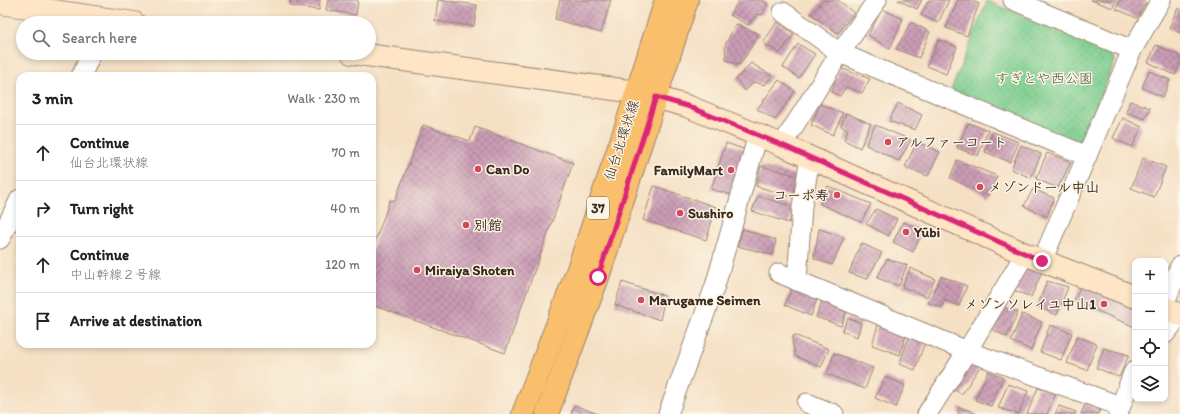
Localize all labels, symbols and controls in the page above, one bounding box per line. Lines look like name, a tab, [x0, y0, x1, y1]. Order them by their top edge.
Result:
search box	[16, 16, 376, 60]
icon: search	[30, 27, 52, 49]
text: Search here	[62, 29, 137, 47]
park label: すぎとや西公園	[995, 70, 1093, 87]
text: 3 min	[32, 88, 73, 108]
text: Walk · 230 m	[288, 91, 360, 106]
street label: 仙台北環状線	[600, 98, 643, 183]
text: Continue	[70, 134, 129, 152]
place label: アルファーコート	[896, 134, 1007, 151]
marker: アルファーコート	[883, 137, 893, 147]
icon: ahead	[32, 142, 54, 164]
text: 70 m	[332, 145, 360, 160]
text: 仙台北環状線	[70, 155, 148, 170]
place label: Can Do	[486, 161, 529, 178]
place label: FamilyMart	[654, 162, 724, 179]
marker: Can Do	[473, 164, 483, 174]
marker: FamilyMart	[726, 165, 736, 175]
place label: メゾンドール中山	[988, 179, 1099, 196]
marker: メゾンドール中山	[975, 182, 985, 192]
place label: コーポ寿	[773, 187, 829, 204]
marker: コーポ寿	[832, 190, 842, 200]
road number: 37	[587, 197, 609, 219]
icon: right	[32, 198, 54, 220]
text: Turn right	[70, 200, 134, 218]
text: 40 m	[330, 201, 360, 216]
place label: Sushiro	[688, 205, 733, 222]
marker: Sushiro	[675, 208, 685, 218]
place label: 別館	[474, 217, 502, 234]
marker: 別館	[461, 220, 471, 230]
place label: Yūbi	[913, 224, 940, 241]
marker: Yūbi	[901, 227, 911, 237]
text: Continue	[70, 246, 129, 264]
route end	[1033, 252, 1051, 270]
icon: ahead	[32, 254, 54, 276]
text: 120 m	[325, 257, 360, 272]
map controls	[1132, 258, 1168, 402]
button: +	[1132, 258, 1168, 294]
place label: Miraiya Shoten	[425, 262, 515, 279]
marker: Miraiya Shoten	[412, 265, 422, 275]
text: 中山幹線２号線	[70, 267, 161, 282]
route start	[589, 268, 607, 286]
place label: Marugame Seimen	[649, 292, 761, 309]
button: −	[1132, 294, 1168, 330]
marker: Marugame Seimen	[636, 295, 646, 305]
place label: メゾンソレイユ中山1	[964, 296, 1097, 313]
marker: メゾンソレイユ中山1	[1099, 299, 1109, 309]
icon: arrive	[32, 310, 54, 332]
text: Arrive at destination	[70, 312, 202, 330]
button: locate	[1132, 330, 1168, 366]
button: layers	[1132, 366, 1168, 402]

